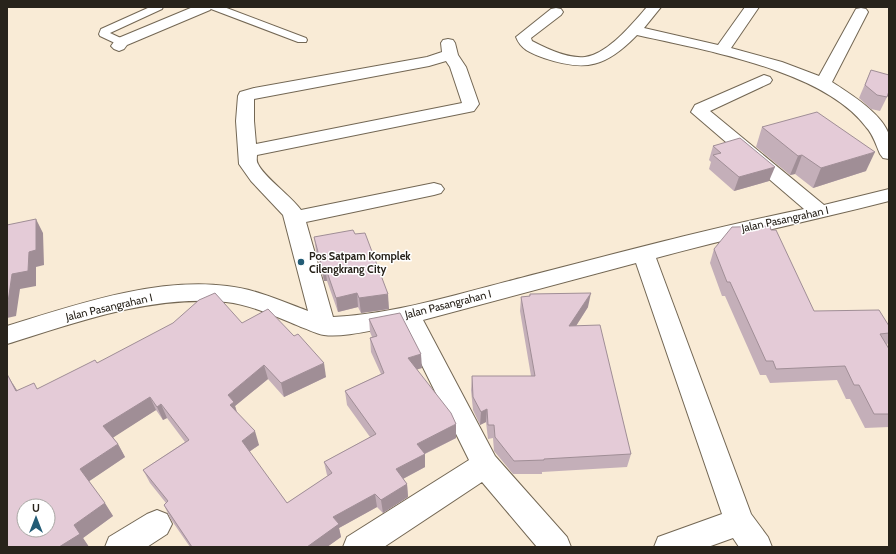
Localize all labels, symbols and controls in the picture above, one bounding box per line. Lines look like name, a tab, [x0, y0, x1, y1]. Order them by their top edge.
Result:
street label: Jalan Pasangrahan I	[739, 203, 830, 235]
place label: Pos Satpam Komplek Cilengkrang City	[309, 249, 411, 276]
marker: Pos Satpam Komplek Cilengkrang City	[296, 257, 306, 267]
street label: Jalan Pasangrahan I	[402, 286, 493, 322]
street label: Jalan Pasangrahan I	[63, 290, 154, 324]
north arrow	[16, 498, 56, 538]
text: U	[32, 501, 40, 515]

